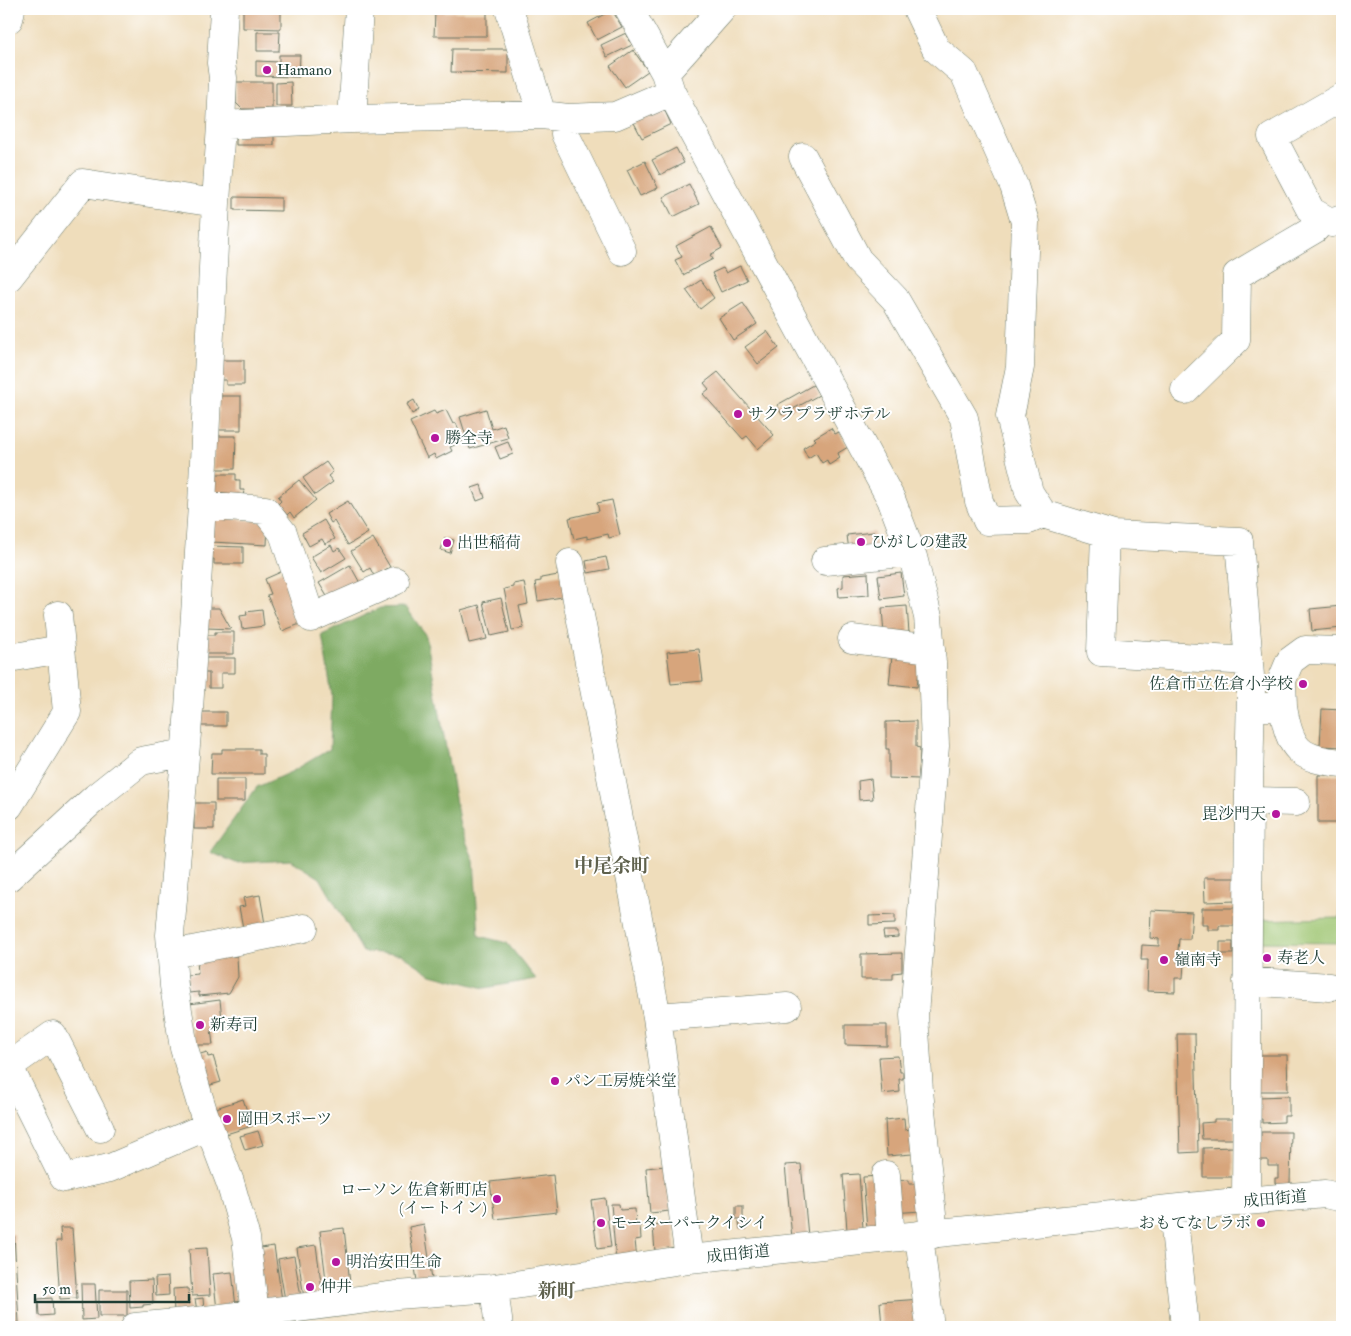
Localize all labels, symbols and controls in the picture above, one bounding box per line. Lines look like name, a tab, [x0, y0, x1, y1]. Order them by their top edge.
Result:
place label: Hamano	[277, 60, 332, 80]
marker: Hamano	[261, 64, 273, 76]
place label: サクラプラザホテル	[748, 404, 891, 424]
marker: サクラプラザホテル	[732, 408, 744, 420]
place label: 勝全寺	[445, 428, 493, 448]
marker: 勝全寺	[429, 432, 441, 444]
place label: ひがしの建設	[871, 532, 967, 552]
place label: 出世稲荷	[457, 533, 521, 553]
marker: ひがしの建設	[855, 536, 867, 548]
marker: 出世稲荷	[441, 537, 453, 549]
place label: 佐倉市立佐倉小学校	[1149, 674, 1293, 694]
marker: 佐倉市立佐倉小学校	[1297, 678, 1309, 690]
place label: 毘沙門天	[1202, 804, 1266, 824]
marker: 毘沙門天	[1270, 808, 1282, 820]
district label: 中尾余町	[574, 854, 650, 878]
place label: 寿老人	[1277, 948, 1325, 968]
place label: 嶺南寺	[1174, 950, 1222, 970]
marker: 寿老人	[1261, 952, 1273, 964]
marker: 嶺南寺	[1158, 954, 1170, 966]
place label: 新寿司	[210, 1015, 258, 1035]
marker: 新寿司	[194, 1019, 206, 1031]
place label: パン工房焼栄堂	[565, 1071, 677, 1091]
marker: パン工房焼栄堂	[549, 1075, 561, 1087]
place label: 岡田スポーツ	[237, 1109, 332, 1129]
marker: 岡田スポーツ	[221, 1113, 233, 1125]
place label: ローソン 佐倉新町店 (イートイン)	[340, 1180, 487, 1218]
street label: 成田街道	[1242, 1186, 1308, 1212]
marker: ローソン 佐倉新町店 (イートイン)	[491, 1193, 503, 1205]
place label: モーターパークイシイ	[611, 1213, 768, 1233]
place label: おもてなしラボ	[1139, 1213, 1251, 1233]
marker: モーターパークイシイ	[595, 1217, 607, 1229]
marker: おもてなしラボ	[1255, 1217, 1267, 1229]
street label: 成田街道	[705, 1241, 771, 1267]
place label: 明治安田生命	[346, 1252, 442, 1272]
marker: 明治安田生命	[330, 1256, 342, 1268]
scale bar	[35, 1271, 189, 1303]
place label: 仲井	[320, 1277, 352, 1297]
district label: 新町	[538, 1279, 576, 1303]
text: 50 m	[42, 1280, 71, 1299]
marker: 仲井	[304, 1281, 316, 1293]

